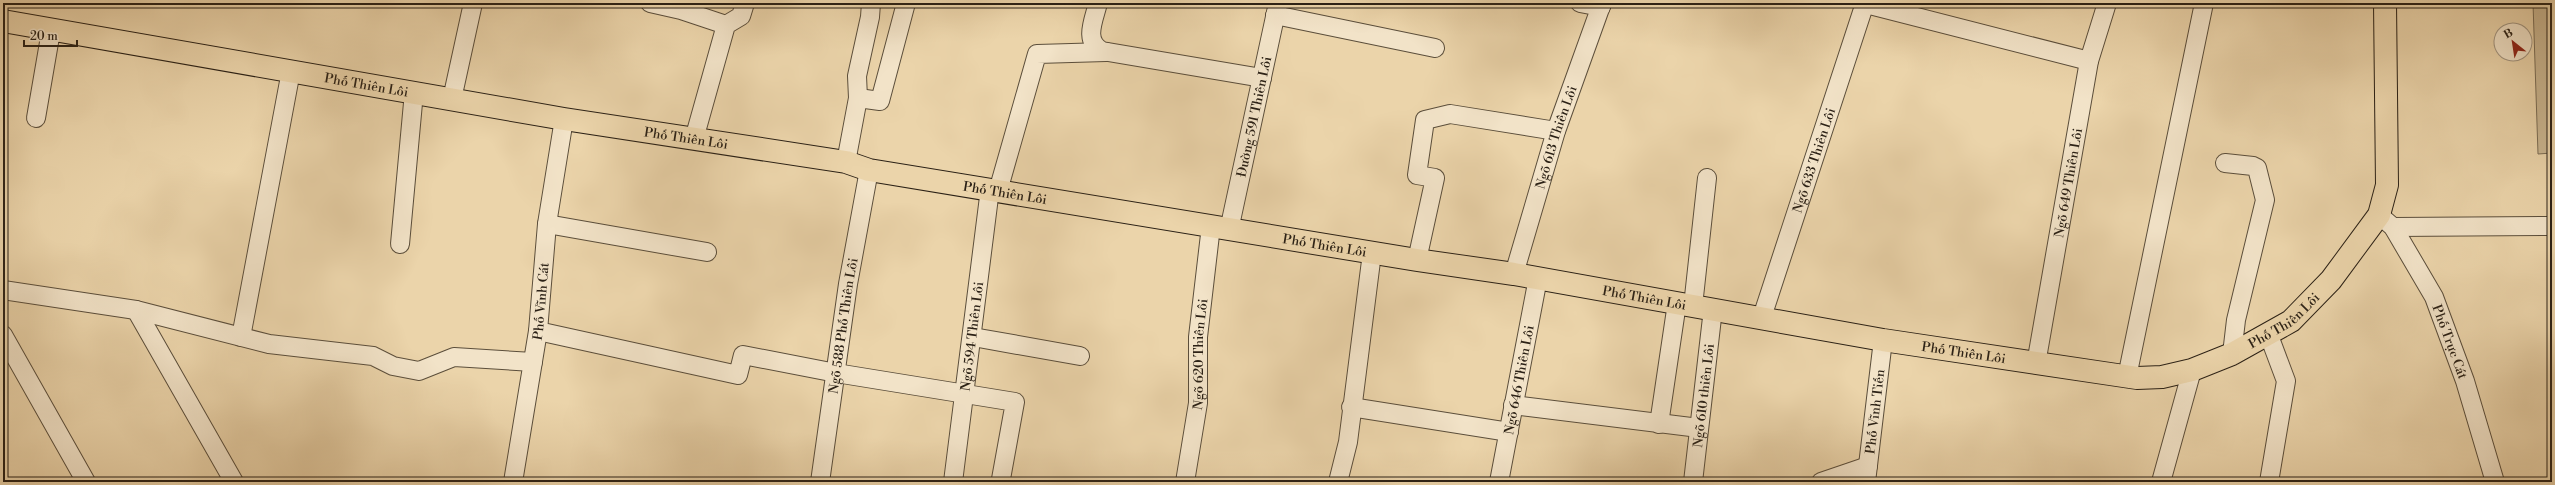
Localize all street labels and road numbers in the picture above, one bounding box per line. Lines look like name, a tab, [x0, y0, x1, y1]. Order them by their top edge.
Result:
street label: Đường 591 Thiên Lôi	[1234, 55, 1275, 179]
street label: Phố Thiên Lôi	[323, 70, 409, 101]
street label: Ngõ 613 Thiên Lôi	[1532, 84, 1581, 191]
street label: Ngõ 633 Thiên Lôi	[1790, 106, 1839, 215]
street label: Phố Thiên Lôi	[643, 124, 729, 153]
street label: Ngõ 649 Thiên Lôi	[2051, 127, 2086, 239]
street label: Phố Thiên Lôi	[962, 179, 1048, 208]
street label: Phố Thiên Lôi	[1281, 231, 1368, 261]
street label: Ngõ 588 Phố Thiên Lôi	[826, 257, 862, 395]
street label: Phố Vĩnh Cát	[530, 261, 553, 341]
street label: Ngõ 594 Thiên Lôi	[958, 281, 987, 392]
street label: Phố Thiên Lôi	[1601, 283, 1687, 314]
street label: Phố Thiên Lôi	[2246, 290, 2323, 352]
street label: Ngõ 620 Thiên Lôi	[1190, 298, 1211, 411]
street label: Phố Trực Cát	[2428, 302, 2471, 382]
street label: Ngõ 646 Thiên Lôi	[1501, 324, 1538, 436]
street label: Phố Thiên Lôi	[1921, 339, 2007, 367]
street label: Ngõ 610 thiên Lôi	[1690, 343, 1718, 449]
street label: Phố Vĩnh Tiến	[1862, 368, 1888, 455]

